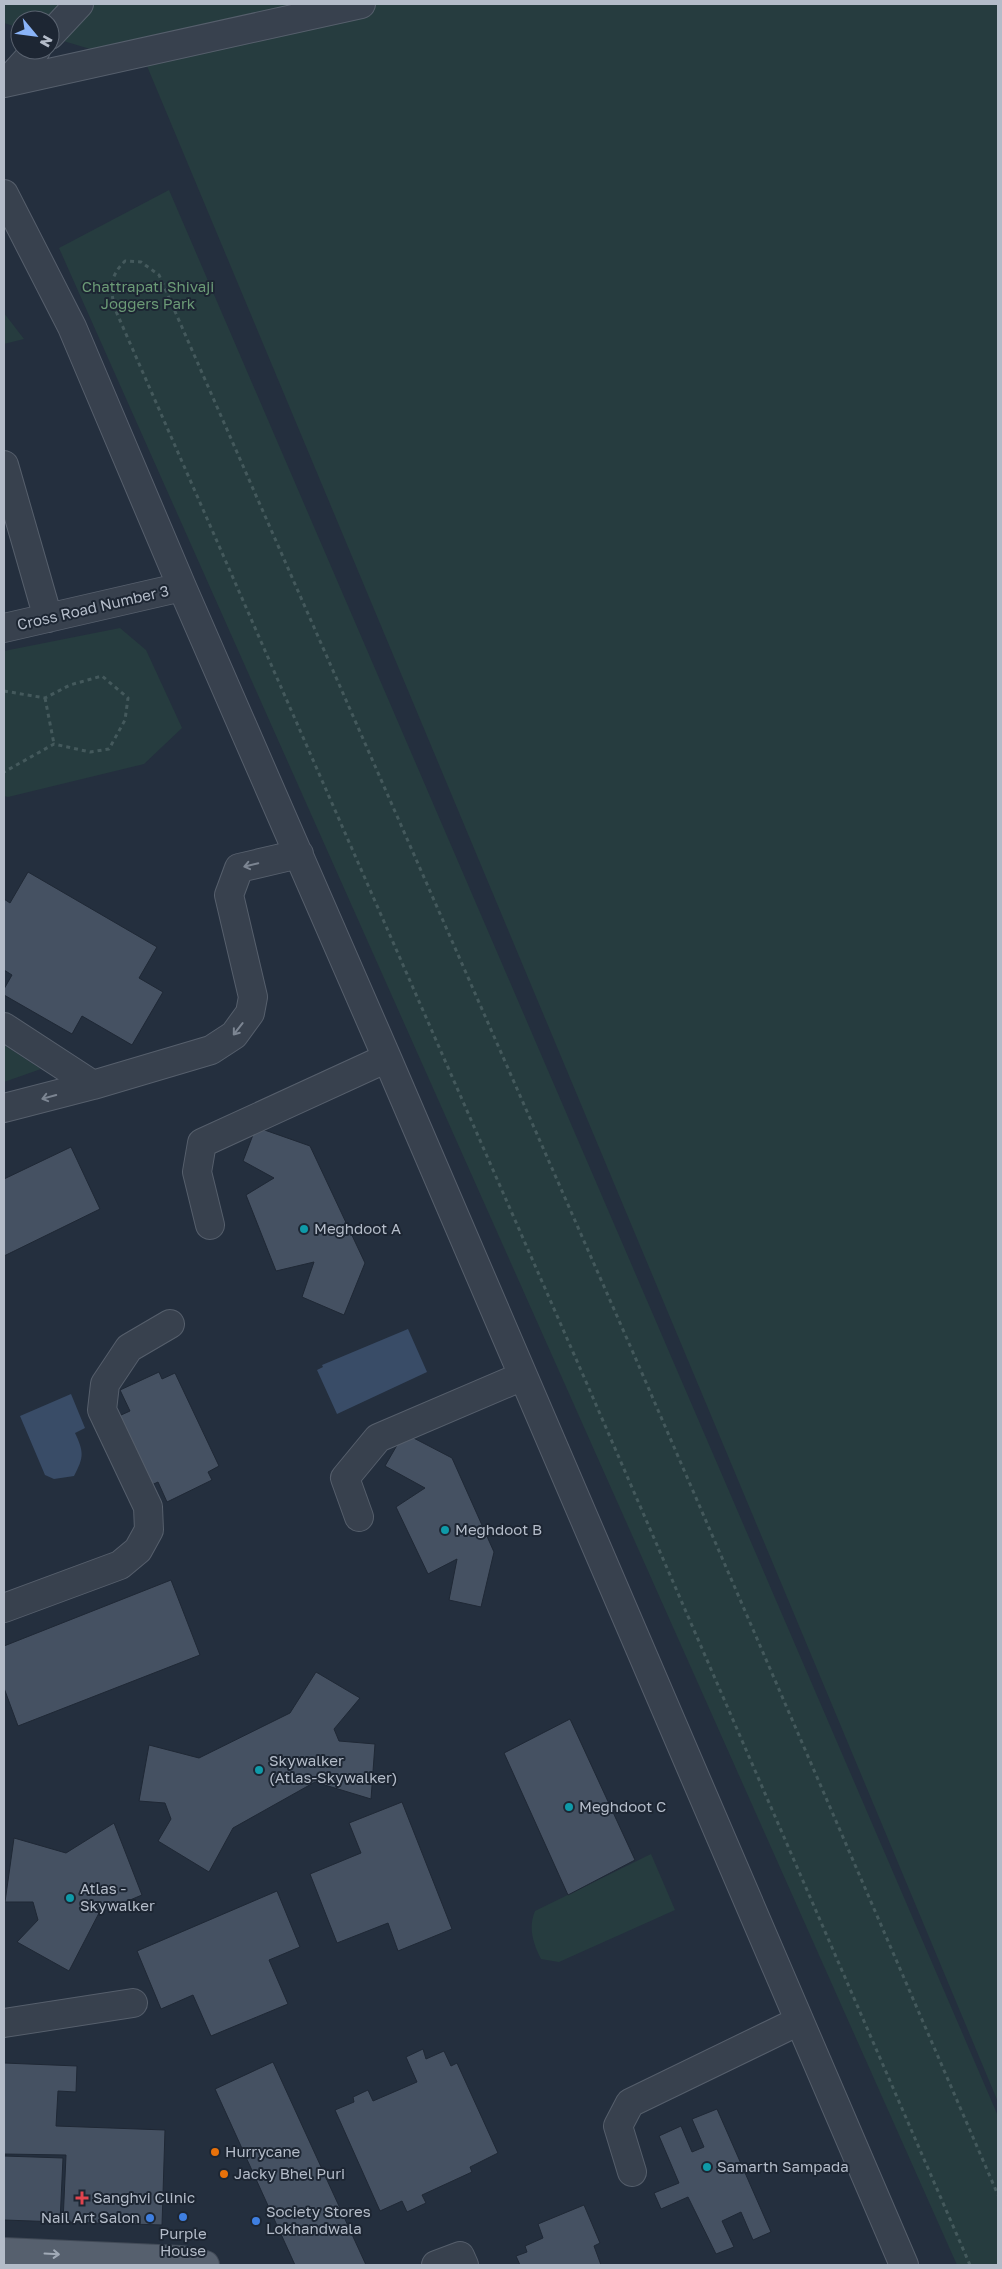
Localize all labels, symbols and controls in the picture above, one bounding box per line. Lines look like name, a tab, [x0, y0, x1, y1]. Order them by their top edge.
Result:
north arrow	[10, 10, 60, 60]
text: N	[37, 33, 57, 50]
park label: Chattrapati Shivaji Joggers Park	[82, 277, 214, 312]
street label: Cross Road Number 3	[15, 581, 170, 633]
one-way arrow	[244, 861, 260, 870]
one-way arrow	[232, 1023, 243, 1036]
one-way arrow	[41, 1092, 57, 1102]
place label: Meghdoot A	[314, 1219, 401, 1237]
marker: Meghdoot A	[298, 1223, 310, 1235]
place label: Meghdoot B	[455, 1520, 542, 1538]
marker: Meghdoot B	[439, 1524, 451, 1536]
place label: Skywalker (Atlas-Skywalker)	[269, 1751, 398, 1786]
marker: Skywalker (Atlas-Skywalker)	[253, 1764, 265, 1776]
place label: Meghdoot C	[579, 1797, 666, 1815]
marker: Meghdoot C	[563, 1801, 575, 1813]
place label: Atlas - Skywalker	[80, 1879, 155, 1914]
marker: Atlas - Skywalker	[64, 1892, 76, 1904]
place label: Hurrycane	[225, 2142, 301, 2160]
marker: Hurrycane	[209, 2146, 221, 2158]
place label: Samarth Sampada	[717, 2157, 849, 2175]
marker: Samarth Sampada	[701, 2161, 713, 2173]
place label: Jacky Bhel Puri	[234, 2164, 345, 2182]
marker: Jacky Bhel Puri	[218, 2168, 230, 2180]
place label: Sanghvi Clinic	[93, 2188, 195, 2206]
marker: Sanghvi Clinic	[75, 2191, 89, 2205]
place label: Society Stores Lokhandwala	[266, 2202, 371, 2237]
place label: Nail Art Salon	[41, 2208, 140, 2226]
marker: Purple House	[177, 2211, 189, 2223]
marker: Nail Art Salon	[144, 2212, 156, 2224]
marker: Society Stores Lokhandwala	[250, 2215, 262, 2227]
place label: Purple House	[159, 2224, 207, 2259]
one-way arrow	[44, 2249, 60, 2259]

